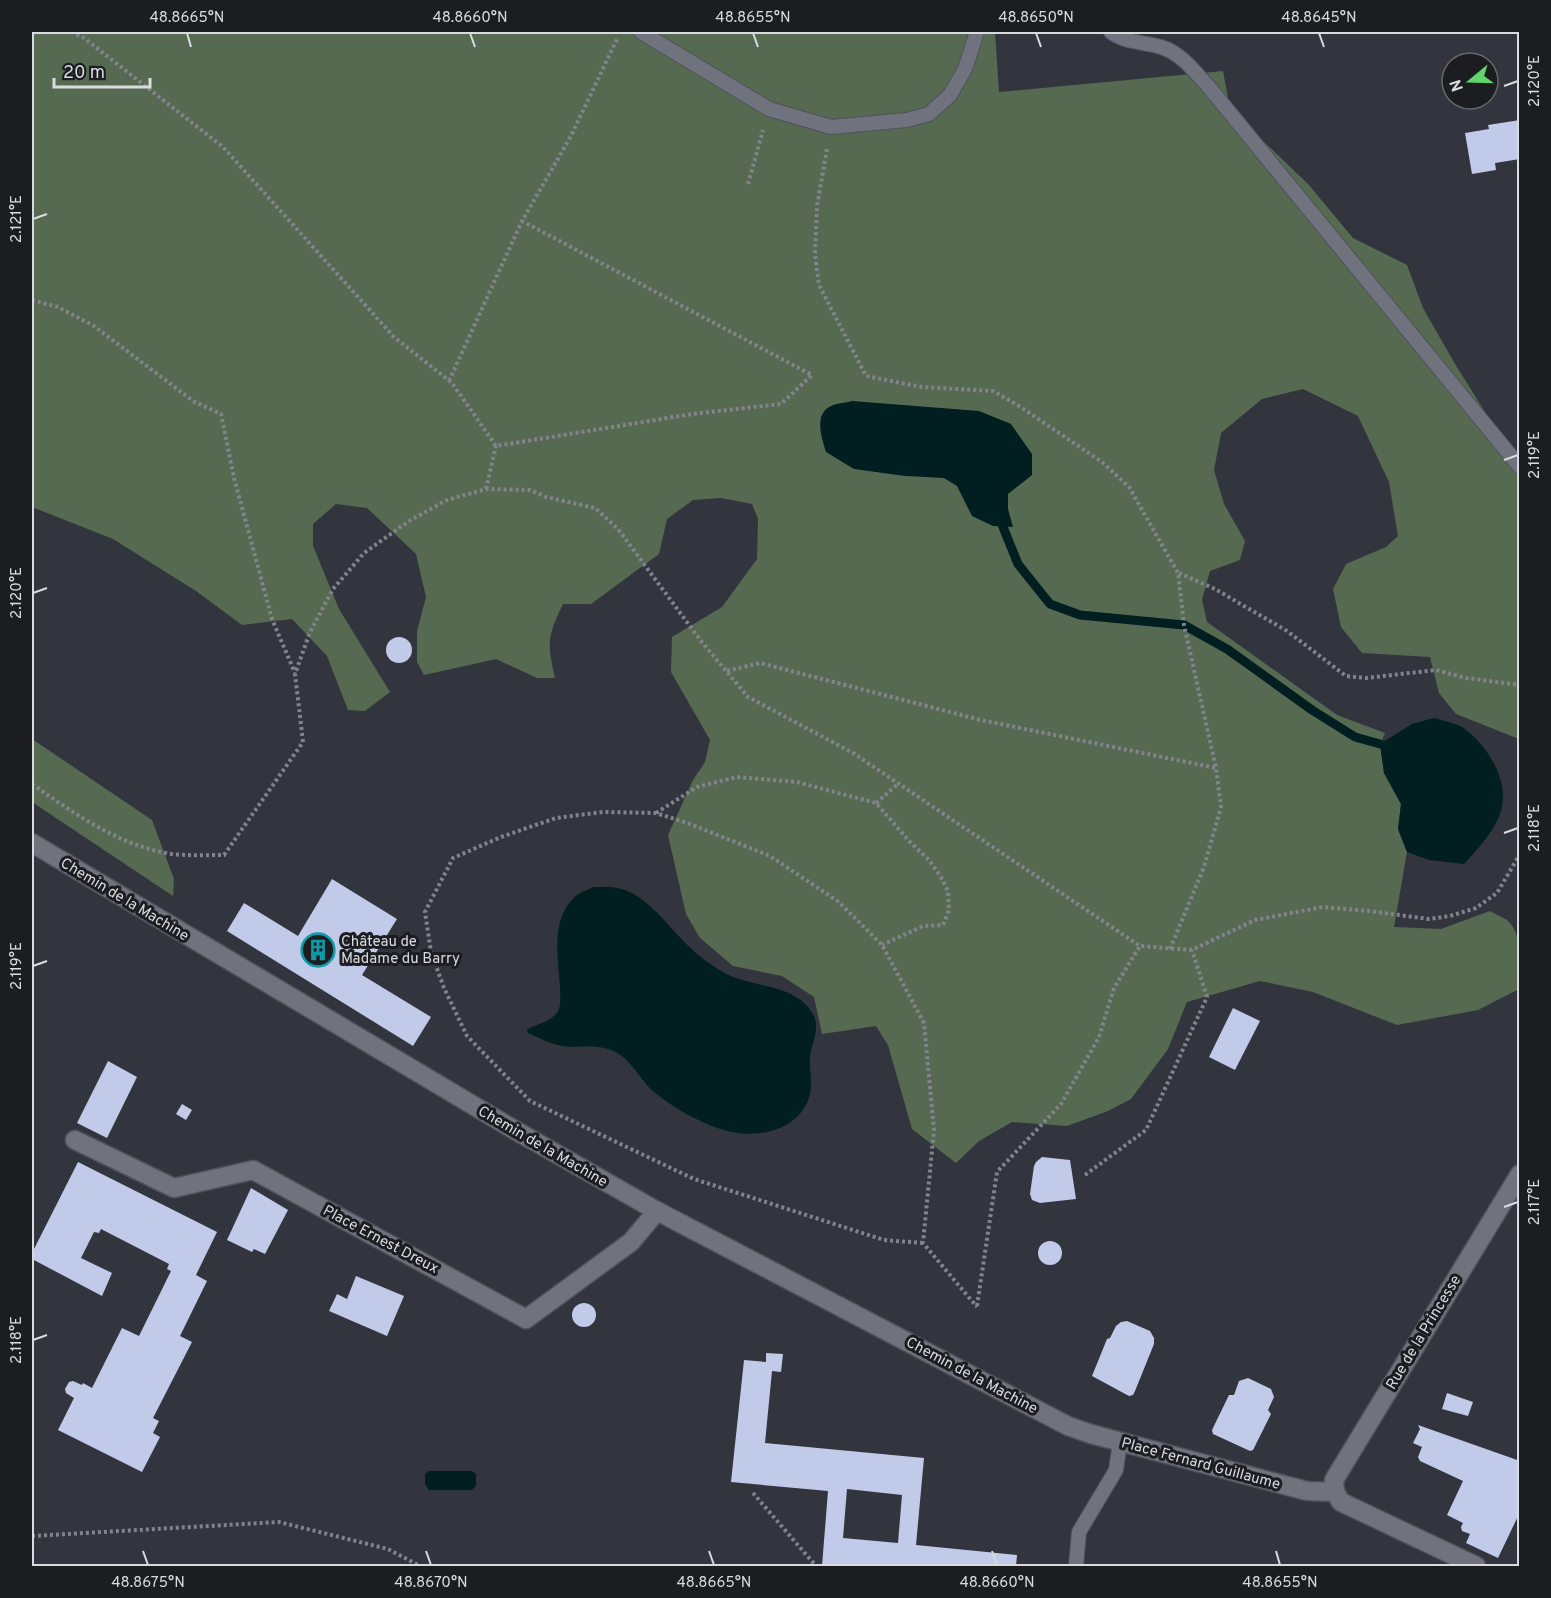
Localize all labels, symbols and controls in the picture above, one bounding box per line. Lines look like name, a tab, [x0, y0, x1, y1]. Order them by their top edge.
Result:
text: 48.8665°N	[150, 9, 224, 28]
text: 48.8660°N	[432, 9, 508, 28]
text: 48.8655°N	[715, 9, 791, 28]
text: 48.8650°N	[998, 9, 1074, 28]
text: 48.8645°N	[1281, 9, 1357, 28]
scale bar	[54, 51, 150, 89]
north arrow	[1440, 51, 1500, 111]
text: 2.120°E	[1526, 55, 1545, 107]
text: 20 m	[63, 62, 105, 85]
text: N	[1446, 77, 1469, 94]
text: 2.121°E	[8, 195, 27, 243]
text: 2.119°E	[1526, 431, 1545, 479]
text: 2.120°E	[8, 567, 27, 619]
text: 2.118°E	[1526, 804, 1545, 852]
street label: Chemin de la Machine	[56, 854, 192, 946]
building icon: Château de Madame du Barry	[300, 932, 336, 968]
place label: Château de Madame du Barry	[341, 933, 460, 969]
text: 2.119°E	[8, 942, 27, 990]
street label: Chemin de la Machine	[474, 1102, 611, 1192]
text: 2.117°E	[1526, 1179, 1545, 1225]
street label: Place Ernest Dreux	[319, 1202, 442, 1279]
street label: Rue de la Princesse	[1383, 1272, 1466, 1394]
text: 2.118°E	[8, 1316, 27, 1364]
street label: Chemin de la Machine	[902, 1334, 1041, 1419]
street label: Place Fernard Guillaume	[1119, 1434, 1282, 1495]
text: 48.8675°N	[111, 1574, 185, 1593]
text: 48.8670°N	[394, 1574, 468, 1593]
text: 48.8665°N	[677, 1574, 751, 1593]
text: 48.8660°N	[959, 1574, 1035, 1593]
text: 48.8655°N	[1242, 1574, 1318, 1593]

